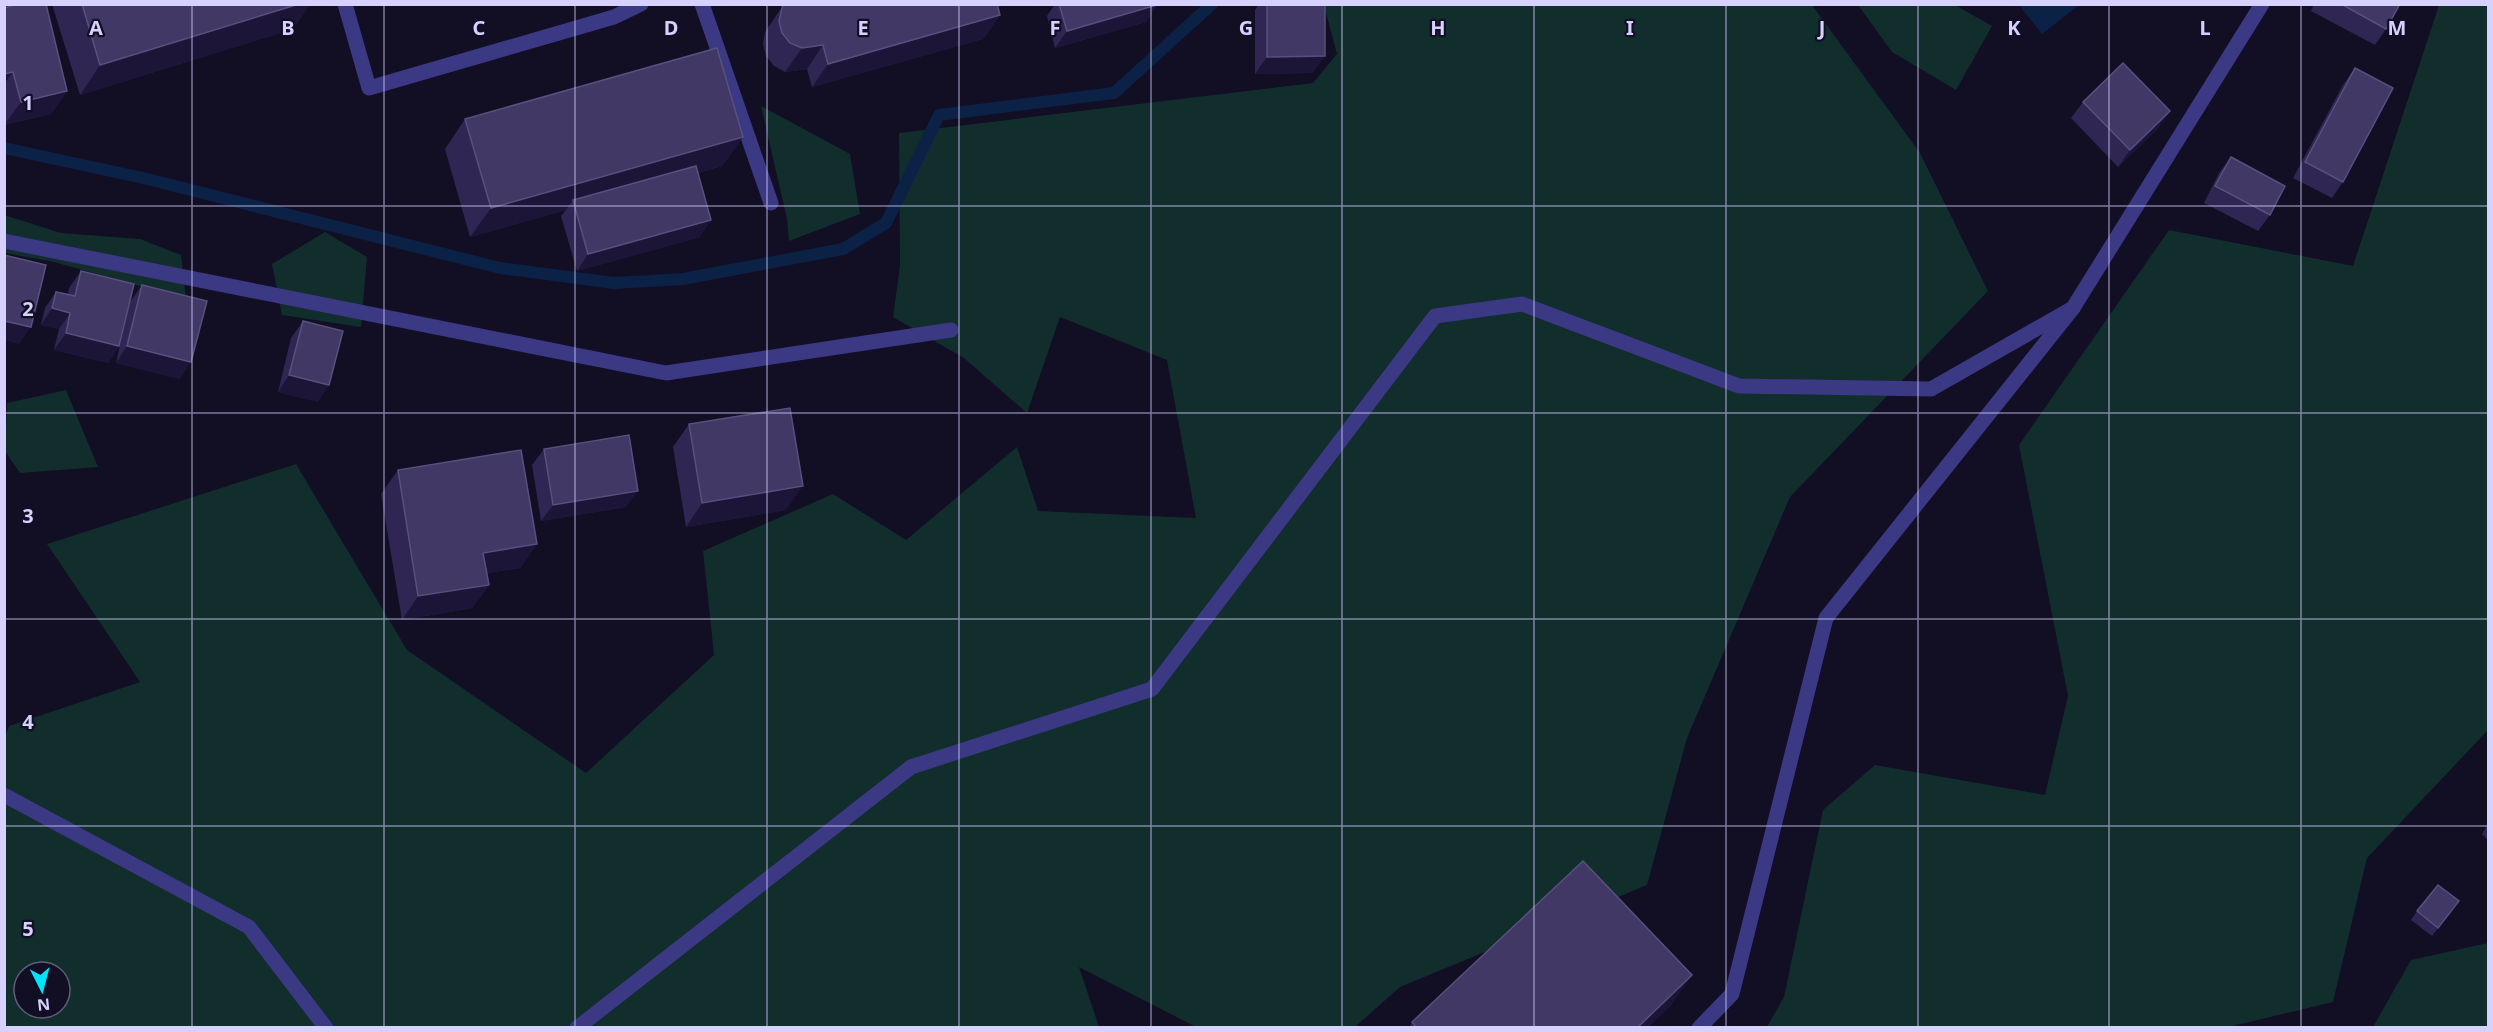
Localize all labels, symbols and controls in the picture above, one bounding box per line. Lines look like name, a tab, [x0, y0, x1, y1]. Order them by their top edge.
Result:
text: A	[89, 14, 103, 41]
text: B	[281, 14, 295, 41]
text: C	[473, 14, 486, 41]
text: D	[664, 14, 678, 41]
text: E	[857, 14, 869, 41]
text: F	[1050, 14, 1060, 41]
text: G	[1239, 14, 1253, 41]
text: H	[1430, 14, 1446, 41]
text: I	[1626, 14, 1634, 41]
text: J	[1817, 14, 1825, 41]
text: K	[2007, 14, 2021, 41]
text: L	[2199, 14, 2211, 41]
text: M	[2388, 14, 2406, 41]
text: 1	[22, 89, 34, 116]
text: 2	[22, 295, 34, 322]
text: 3	[22, 502, 34, 529]
text: 4	[22, 708, 34, 735]
text: 5	[22, 915, 34, 942]
north arrow	[12, 960, 72, 1020]
text: N	[36, 993, 51, 1017]

